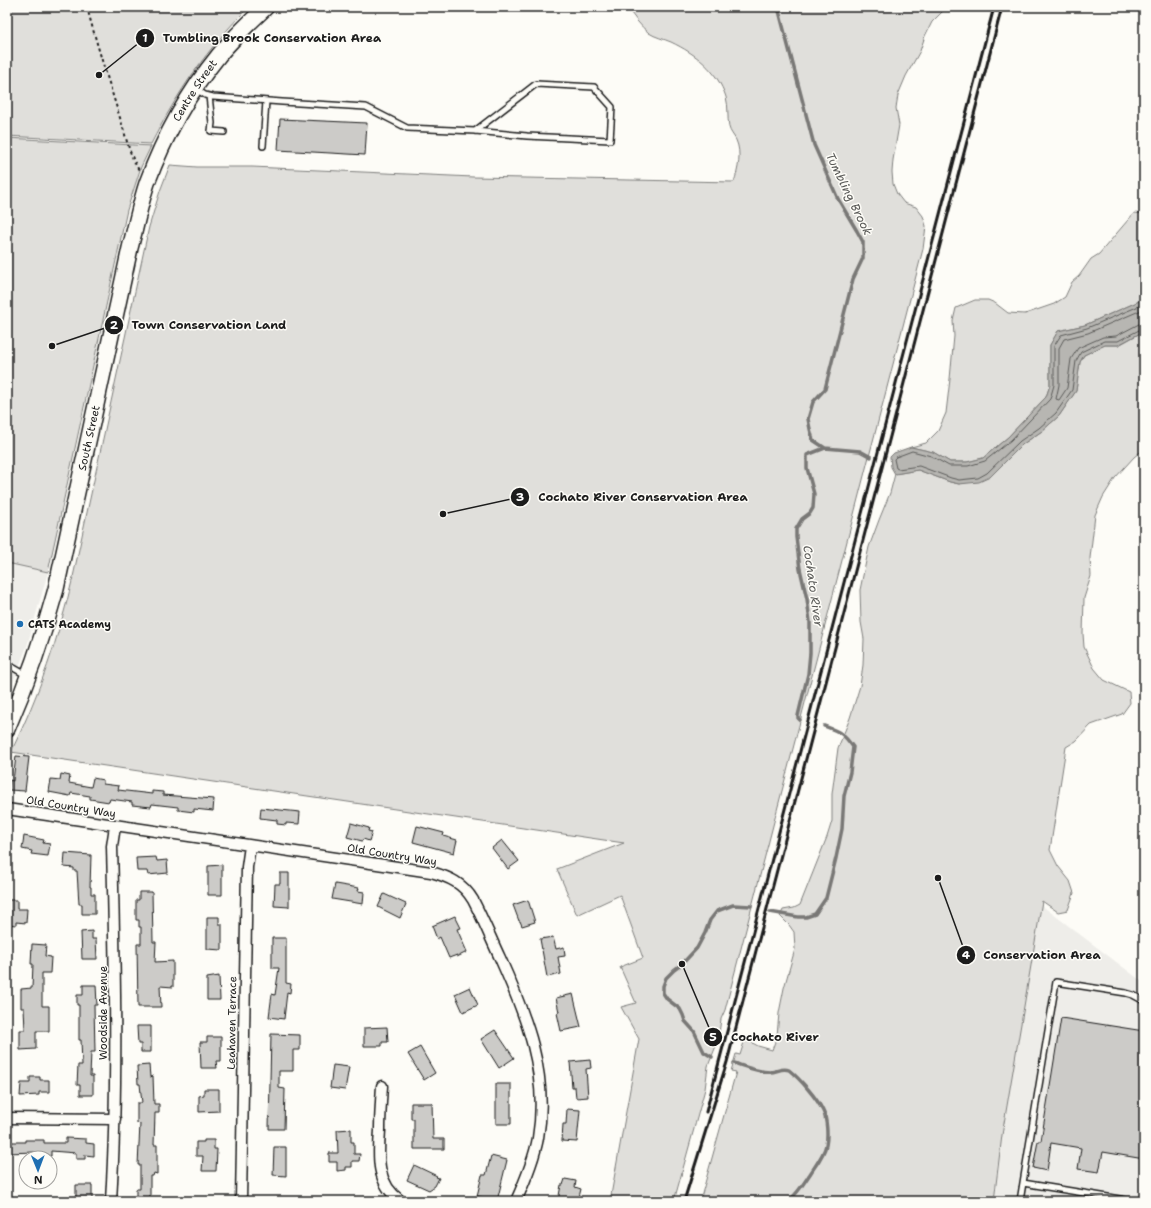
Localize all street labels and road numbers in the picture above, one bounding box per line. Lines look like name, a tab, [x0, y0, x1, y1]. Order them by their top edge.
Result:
street label: Centre Street	[169, 56, 220, 124]
street label: South Street	[74, 404, 103, 472]
street label: Old Country Way	[25, 792, 117, 822]
street label: Old Country Way	[346, 840, 438, 870]
street label: Woodside Avenue	[96, 966, 111, 1060]
street label: Leahaven Terrace	[224, 976, 240, 1070]

